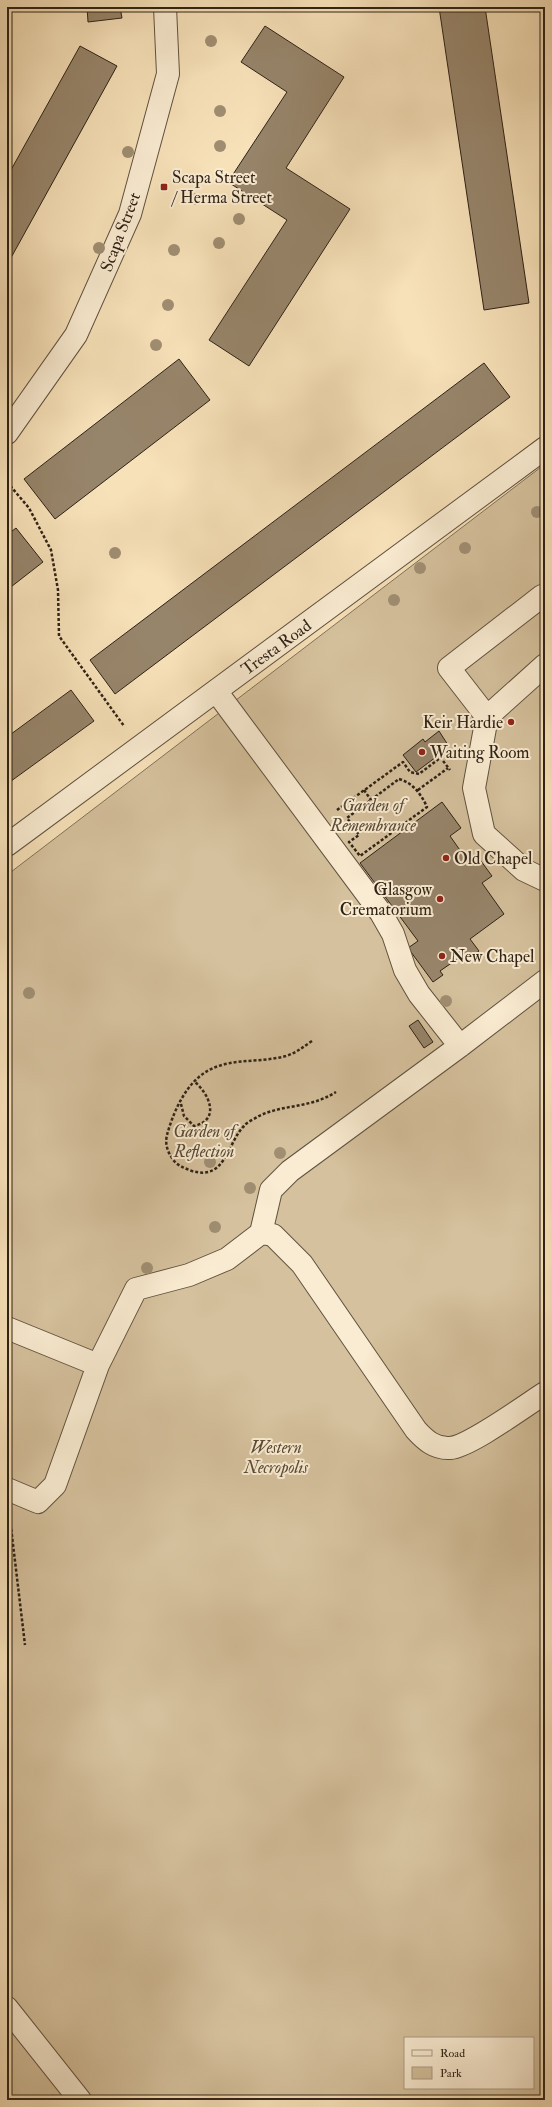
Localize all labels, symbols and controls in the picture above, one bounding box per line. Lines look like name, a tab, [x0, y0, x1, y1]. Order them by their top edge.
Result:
place label: Scapa Street / Herma Street	[170, 167, 272, 208]
marker: Scapa Street / Herma Street	[159, 182, 169, 192]
street label: Scapa Street	[96, 189, 146, 275]
street label: Tresta Road	[237, 615, 316, 680]
place label: Keir Hardie	[423, 712, 503, 733]
marker: Keir Hardie	[506, 717, 516, 727]
place label: Waiting Room	[429, 742, 530, 763]
marker: Waiting Room	[417, 747, 427, 757]
park label: Garden of Remembrance	[329, 795, 416, 836]
place label: Old Chapel	[454, 848, 533, 870]
marker: Old Chapel	[441, 853, 451, 863]
place label: Glasgow Crematorium	[340, 879, 433, 920]
marker: Glasgow Crematorium	[435, 894, 445, 904]
place label: New Chapel	[450, 946, 535, 968]
marker: New Chapel	[437, 951, 447, 961]
park label: Garden of Reflection	[173, 1121, 239, 1162]
park label: Western Necropolis	[243, 1437, 308, 1478]
legend	[404, 2037, 534, 2089]
text: Road	[440, 2046, 465, 2061]
text: Park	[440, 2066, 462, 2081]

